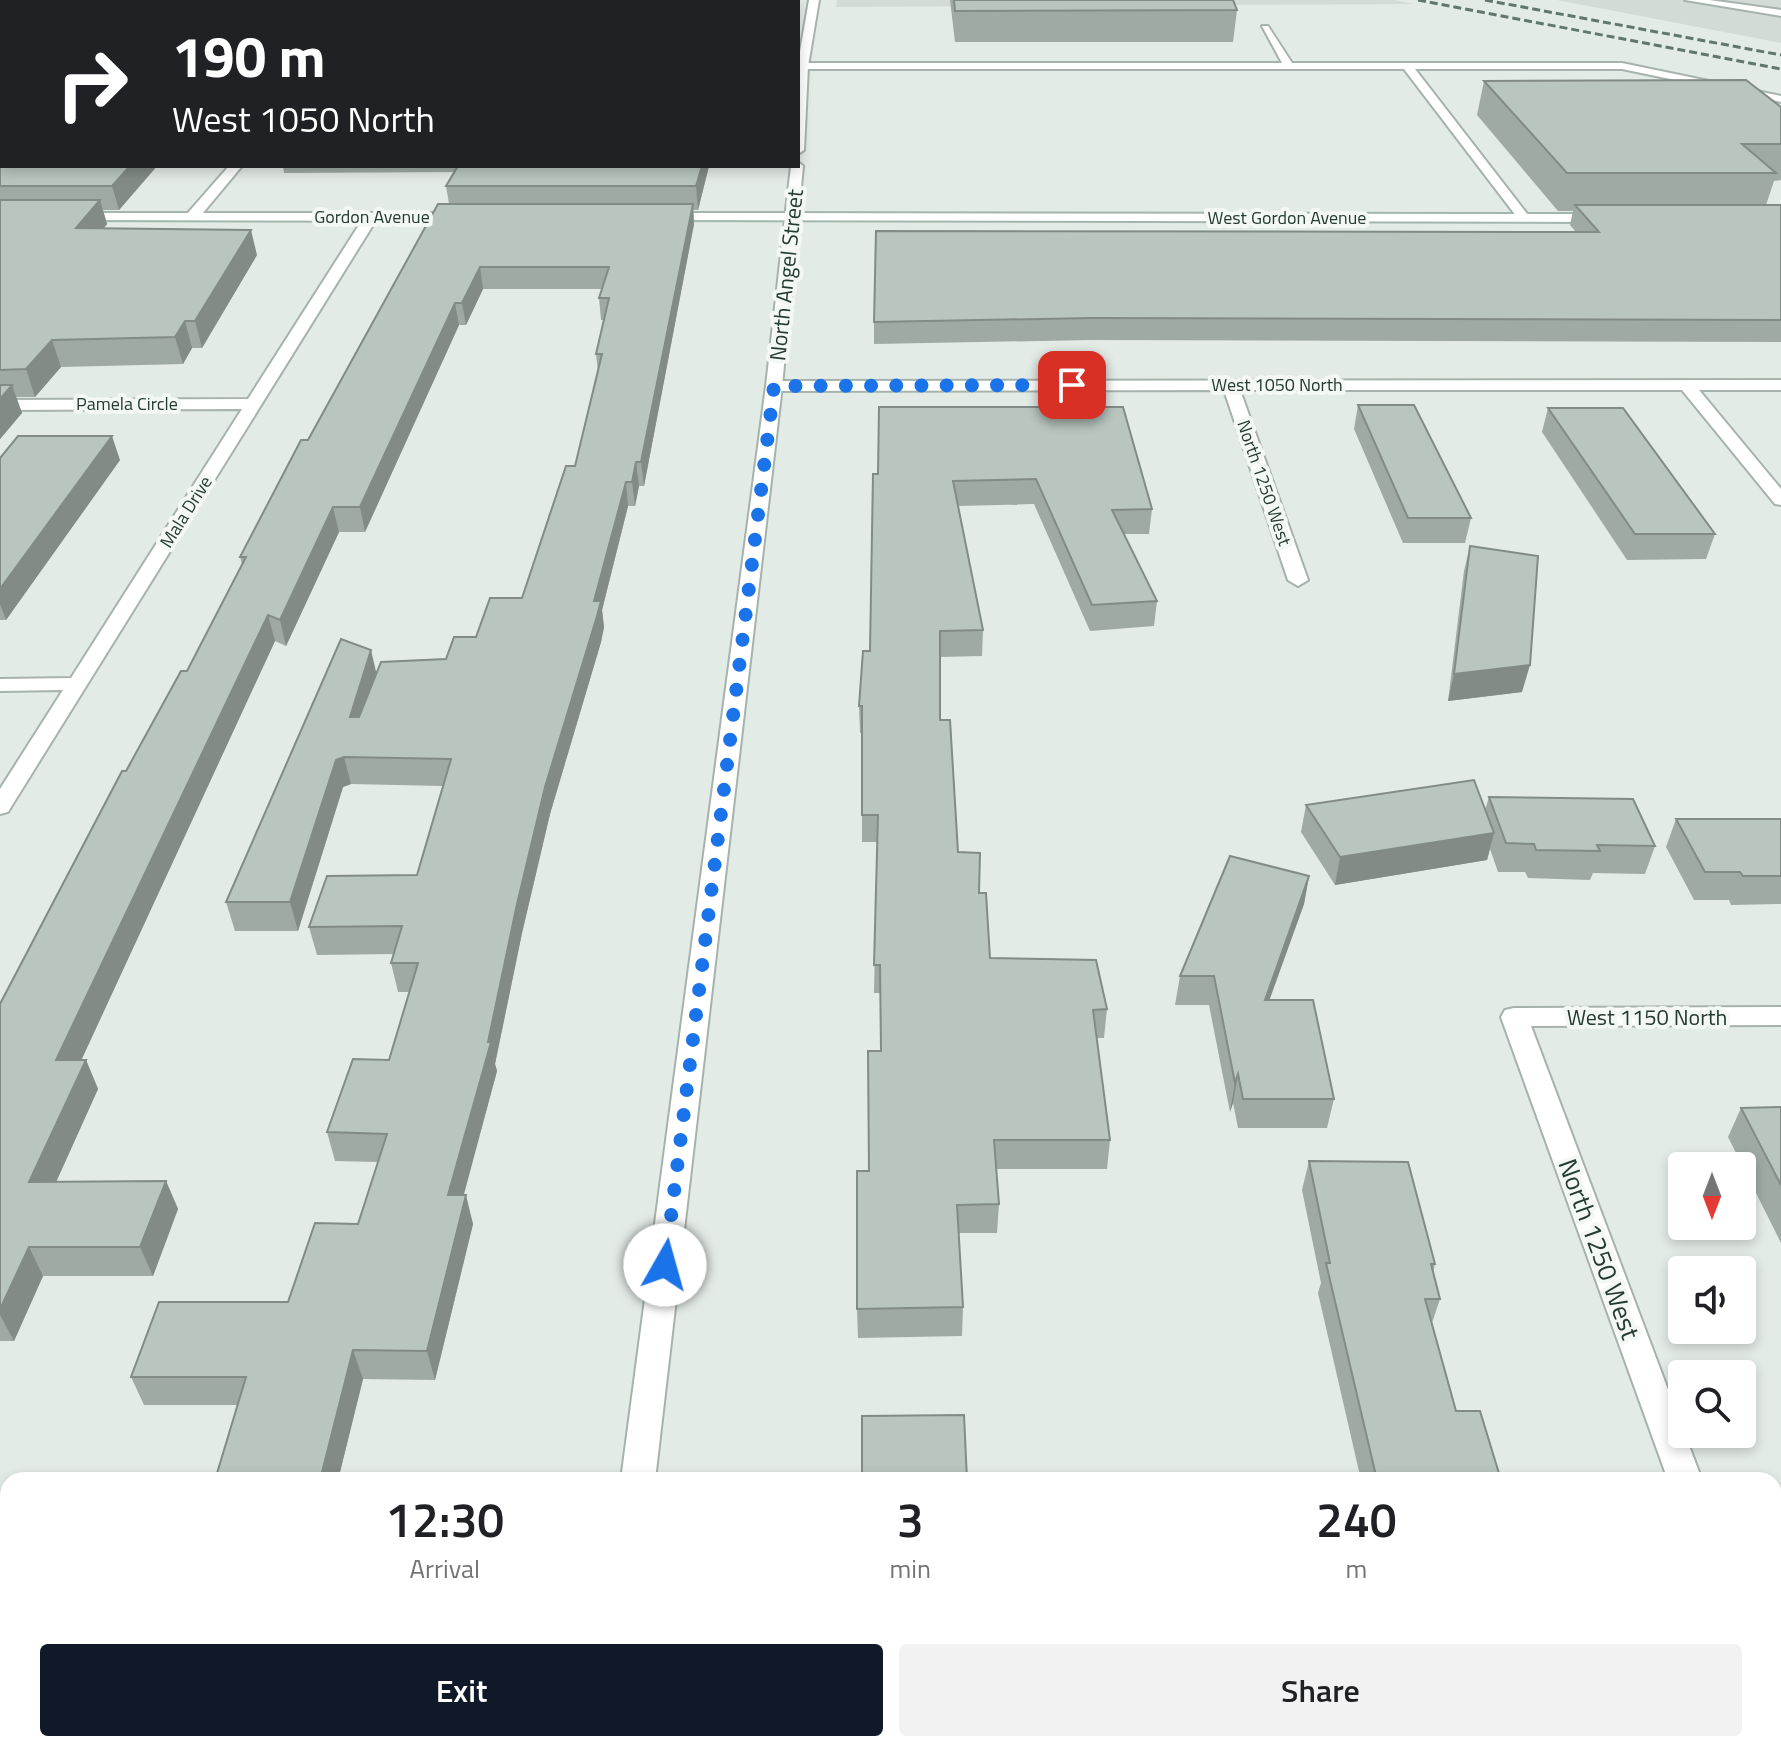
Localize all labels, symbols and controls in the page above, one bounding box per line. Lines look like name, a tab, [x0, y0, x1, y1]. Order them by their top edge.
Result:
text: 190 m	[172, 14, 325, 99]
icon: right	[40, 32, 144, 136]
text: West 1050 North	[172, 91, 435, 146]
street label: North Angel Street	[760, 187, 812, 362]
street label: Gordon Avenue	[314, 203, 430, 230]
street label: West Gordon Avenue	[1208, 204, 1366, 231]
pin	[1038, 351, 1106, 419]
icon: arrive	[1050, 363, 1094, 407]
street label: West 1050 North	[1211, 371, 1343, 398]
street label: Pamela Circle	[76, 390, 178, 417]
street label: North 1250 West	[1230, 416, 1299, 550]
street label: Mala Drive	[153, 470, 218, 553]
street label: West 1150 North	[1567, 1000, 1727, 1034]
north arrow	[1668, 1152, 1756, 1240]
map controls	[1668, 1152, 1756, 1448]
street label: North 1250 West	[1549, 1153, 1650, 1345]
position arrow	[623, 1223, 707, 1307]
button: sound	[1668, 1256, 1756, 1344]
button: search	[1668, 1360, 1756, 1448]
text: 12:30	[385, 1483, 504, 1556]
text: 3	[897, 1483, 924, 1556]
text: 240	[1316, 1483, 1397, 1556]
text: Arrival	[409, 1549, 480, 1588]
text: min	[889, 1549, 931, 1588]
text: m	[1346, 1549, 1367, 1588]
button: Exit	[40, 1644, 883, 1736]
button: Share	[899, 1644, 1742, 1736]

